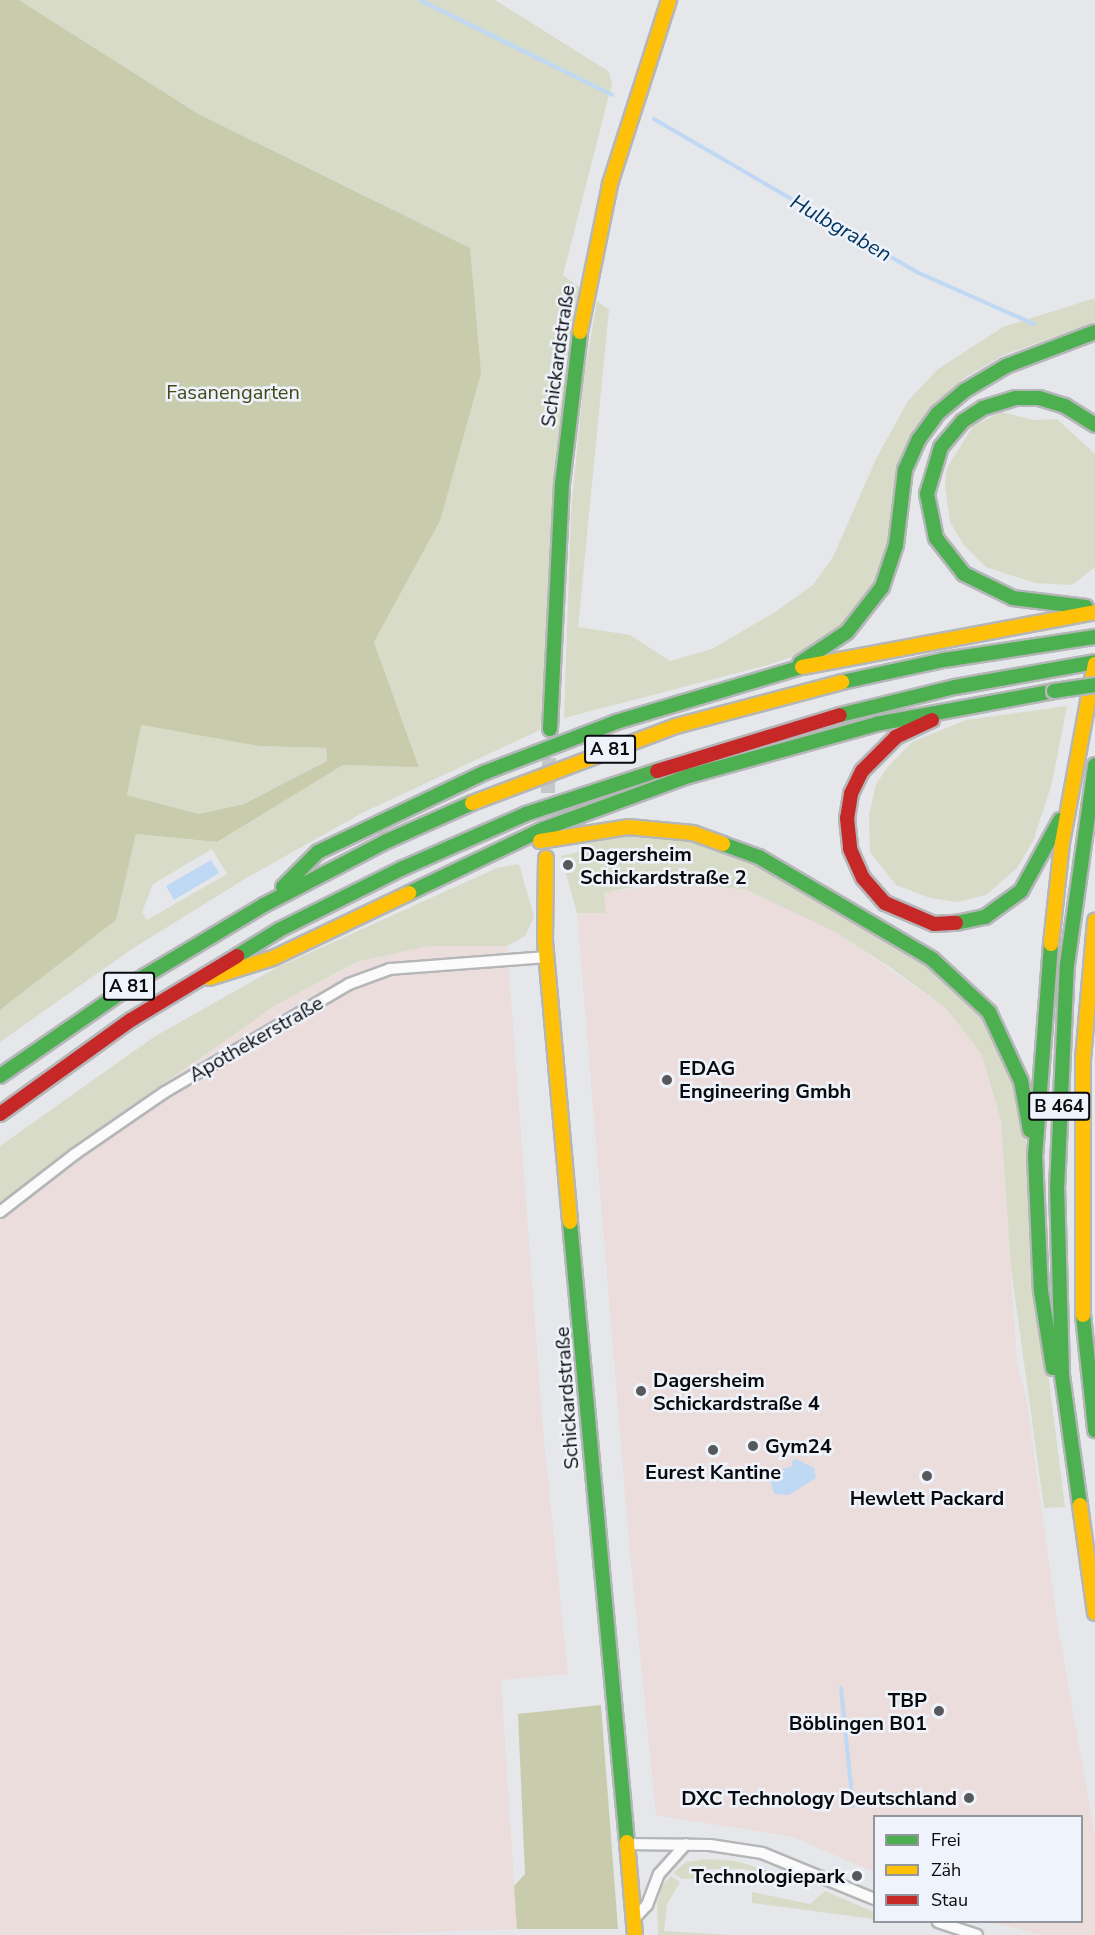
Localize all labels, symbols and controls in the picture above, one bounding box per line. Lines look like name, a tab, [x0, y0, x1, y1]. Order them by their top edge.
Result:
water label: Hulbgraben	[786, 189, 896, 267]
street label: Schickardstraße	[536, 283, 580, 429]
park label: Fasanengarten	[166, 380, 300, 404]
road number: A 81	[583, 734, 637, 764]
place label: Dagersheim Schickardstraße 2	[580, 842, 747, 889]
marker: Dagersheim Schickardstraße 2	[561, 858, 575, 872]
road number: A 81	[102, 971, 156, 1001]
street label: Apothekerstraße	[185, 991, 327, 1087]
place label: EDAG Engineering Gmbh	[679, 1056, 851, 1103]
marker: EDAG Engineering Gmbh	[660, 1073, 674, 1087]
road number: B 464	[1028, 1091, 1090, 1121]
street label: Schickardstraße	[550, 1326, 584, 1470]
place label: Dagersheim Schickardstraße 4	[653, 1368, 820, 1415]
marker: Dagersheim Schickardstraße 4	[634, 1384, 648, 1398]
place label: Gym24	[765, 1434, 832, 1458]
marker: Gym24	[746, 1439, 760, 1453]
marker: Eurest Kantine	[706, 1443, 720, 1457]
place label: Eurest Kantine	[645, 1460, 781, 1484]
marker: Hewlett Packard	[920, 1469, 934, 1483]
place label: Hewlett Packard	[850, 1486, 1004, 1510]
place label: TBP Böblingen B01	[789, 1688, 927, 1735]
marker: TBP Böblingen B01	[932, 1704, 946, 1718]
place label: DXC Technology Deutschland	[681, 1786, 957, 1810]
marker: DXC Technology Deutschland	[962, 1791, 976, 1805]
legend	[873, 1815, 1083, 1923]
text: Frei	[931, 1828, 961, 1852]
text: Zäh	[931, 1858, 961, 1882]
place label: Technologiepark	[692, 1864, 845, 1888]
marker: Technologiepark	[850, 1869, 864, 1883]
text: Stau	[931, 1888, 968, 1912]

